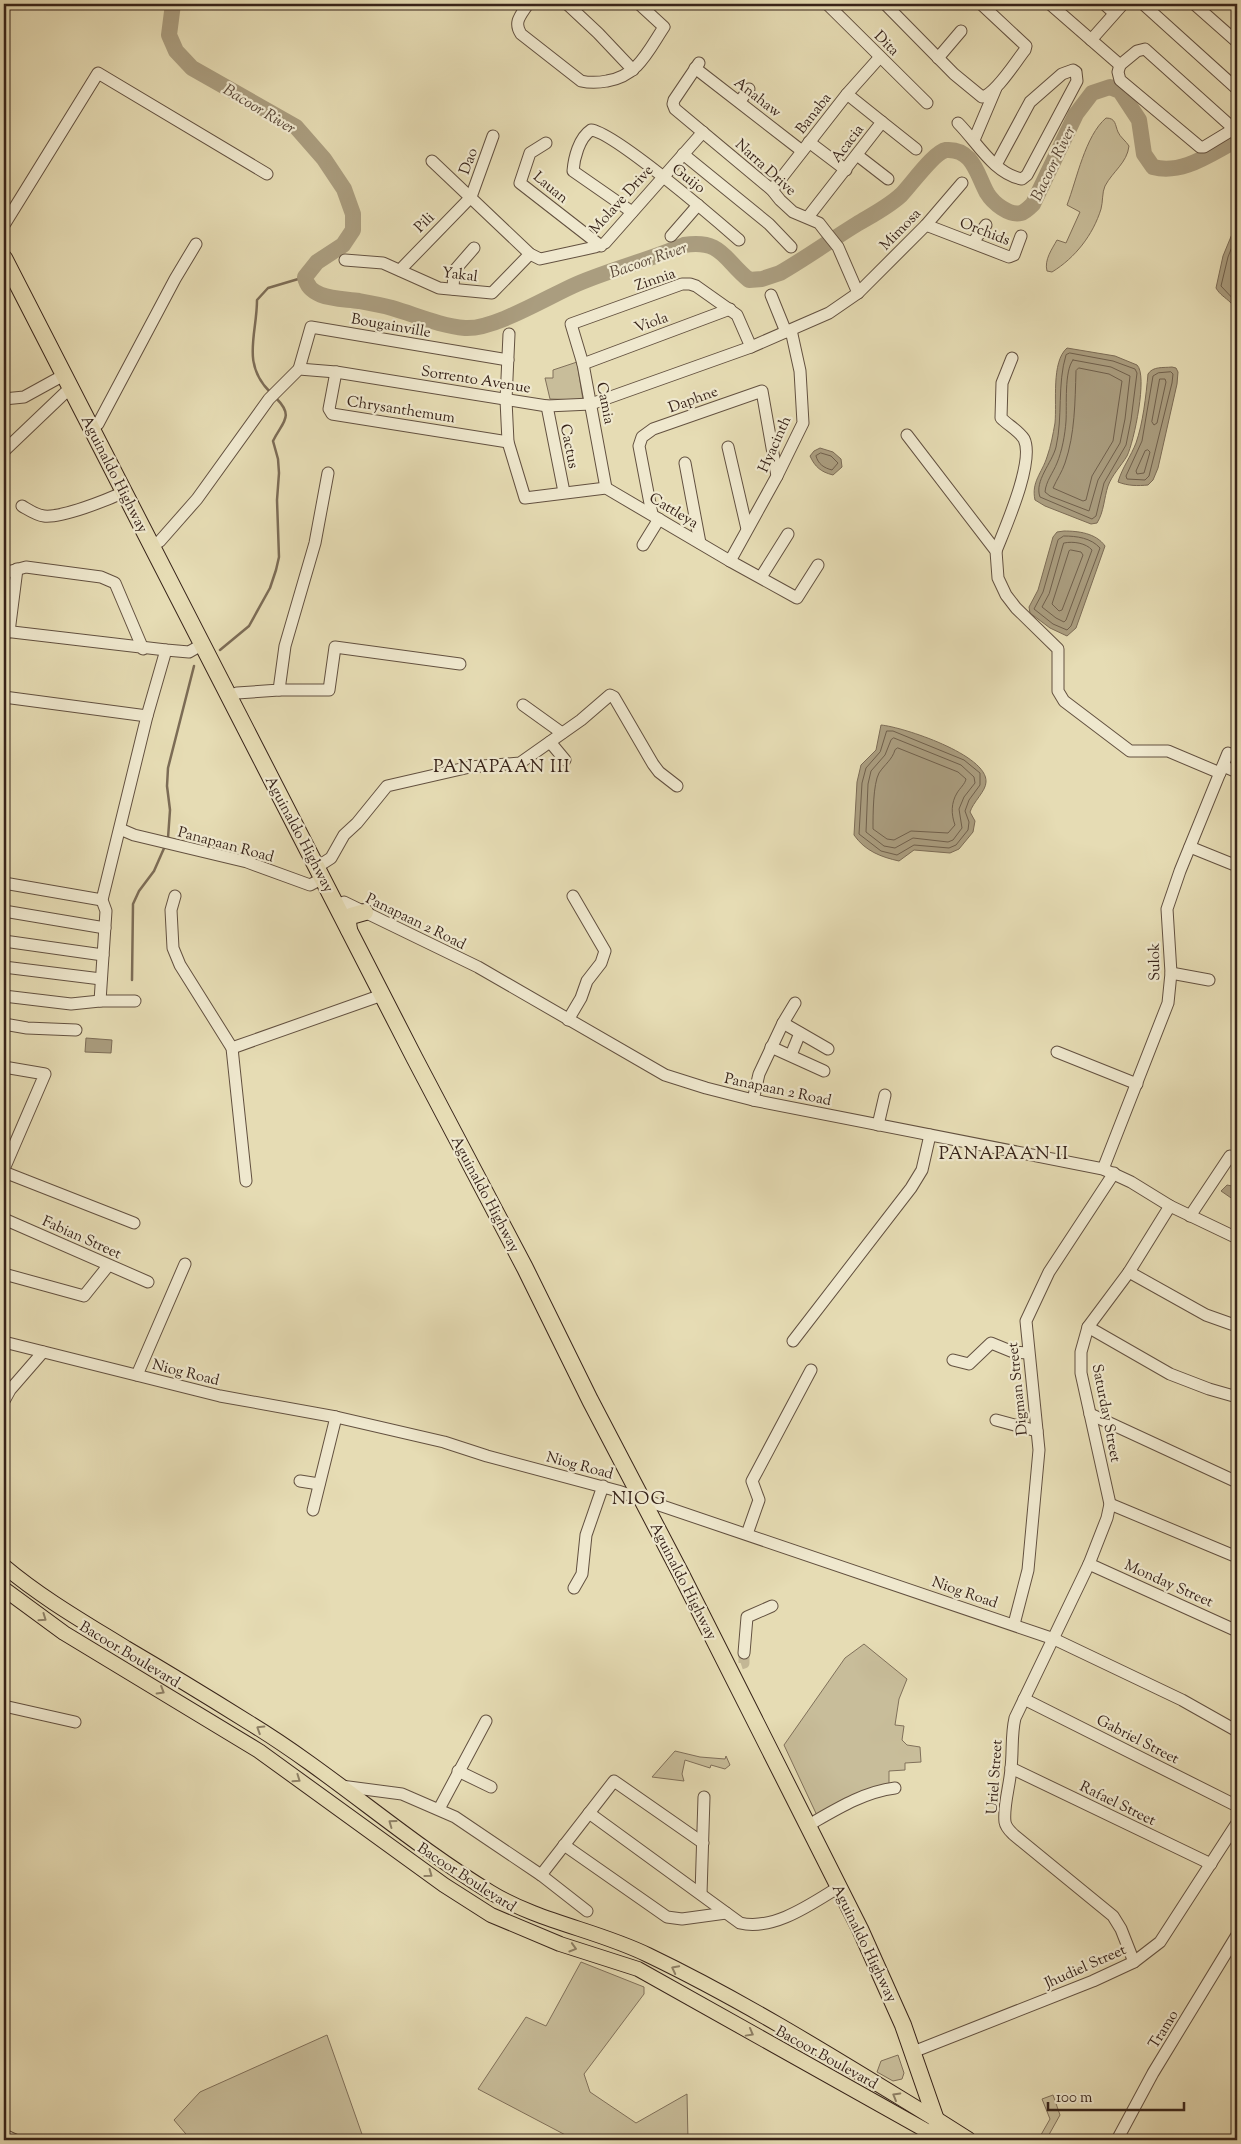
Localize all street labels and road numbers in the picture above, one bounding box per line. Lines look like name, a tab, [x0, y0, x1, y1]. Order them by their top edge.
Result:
street label: Dita	[869, 27, 903, 61]
street label: Anahaw	[729, 73, 785, 123]
street label: Banaba	[791, 89, 837, 139]
street label: Acacia	[827, 120, 870, 167]
street label: Narra Drive	[730, 135, 800, 201]
street label: Dao	[455, 145, 484, 178]
street label: Guijo	[667, 159, 709, 199]
street label: Molave Drive	[585, 161, 659, 239]
street label: Lauan	[528, 167, 572, 209]
street label: Mimosa	[876, 204, 927, 256]
street label: Pili	[410, 208, 440, 238]
street label: Orchids	[956, 213, 1013, 252]
street label: Yakal	[441, 263, 479, 288]
street label: Zinnia	[632, 264, 679, 297]
street label: Viola	[632, 308, 671, 339]
street label: Bougainville	[349, 309, 432, 344]
street label: Sorrento Avenue	[419, 361, 532, 400]
street label: Camia	[590, 380, 619, 426]
street label: Daphne	[666, 382, 721, 419]
street label: Chrysanthemum	[345, 392, 457, 430]
street label: Aguinaldo Highway	[75, 412, 153, 537]
street label: Hyacinth	[754, 413, 797, 476]
street label: Cactus	[554, 422, 583, 470]
street label: Cattleya	[645, 488, 702, 534]
street label: Aguinaldo Highway	[259, 773, 338, 897]
street label: Panapaan Road	[175, 823, 277, 869]
street label: Panapaan 2 Road	[362, 889, 469, 956]
street label: Sulok	[1145, 943, 1166, 981]
street label: Panapaan 2 Road	[722, 1069, 834, 1112]
street label: Aguinaldo Highway	[445, 1133, 524, 1257]
street label: Fabian Street	[38, 1211, 125, 1265]
street label: Digman Street	[1003, 1341, 1034, 1436]
street label: Niog Road	[150, 1355, 222, 1392]
street label: Saturday Street	[1086, 1362, 1125, 1464]
street label: Niog Road	[544, 1447, 616, 1486]
street label: Aguinaldo Highway	[644, 1519, 722, 1644]
street label: Monday Street	[1121, 1555, 1216, 1613]
street label: Niog Road	[929, 1572, 1001, 1615]
street label: Bacoor Boulevard	[75, 1617, 184, 1694]
street label: Gabriel Street	[1092, 1711, 1182, 1770]
street label: Uriel Street	[982, 1739, 1009, 1815]
street label: Rafael Street	[1076, 1777, 1159, 1832]
street label: Bacoor Boulevard	[413, 1838, 520, 1918]
street label: Aguinaldo Highway	[826, 1881, 902, 2007]
street label: Jhudiel Street	[1041, 1940, 1130, 1995]
street label: Tramo	[1144, 2006, 1184, 2053]
street label: Bacoor Boulevard	[771, 2022, 882, 2095]

